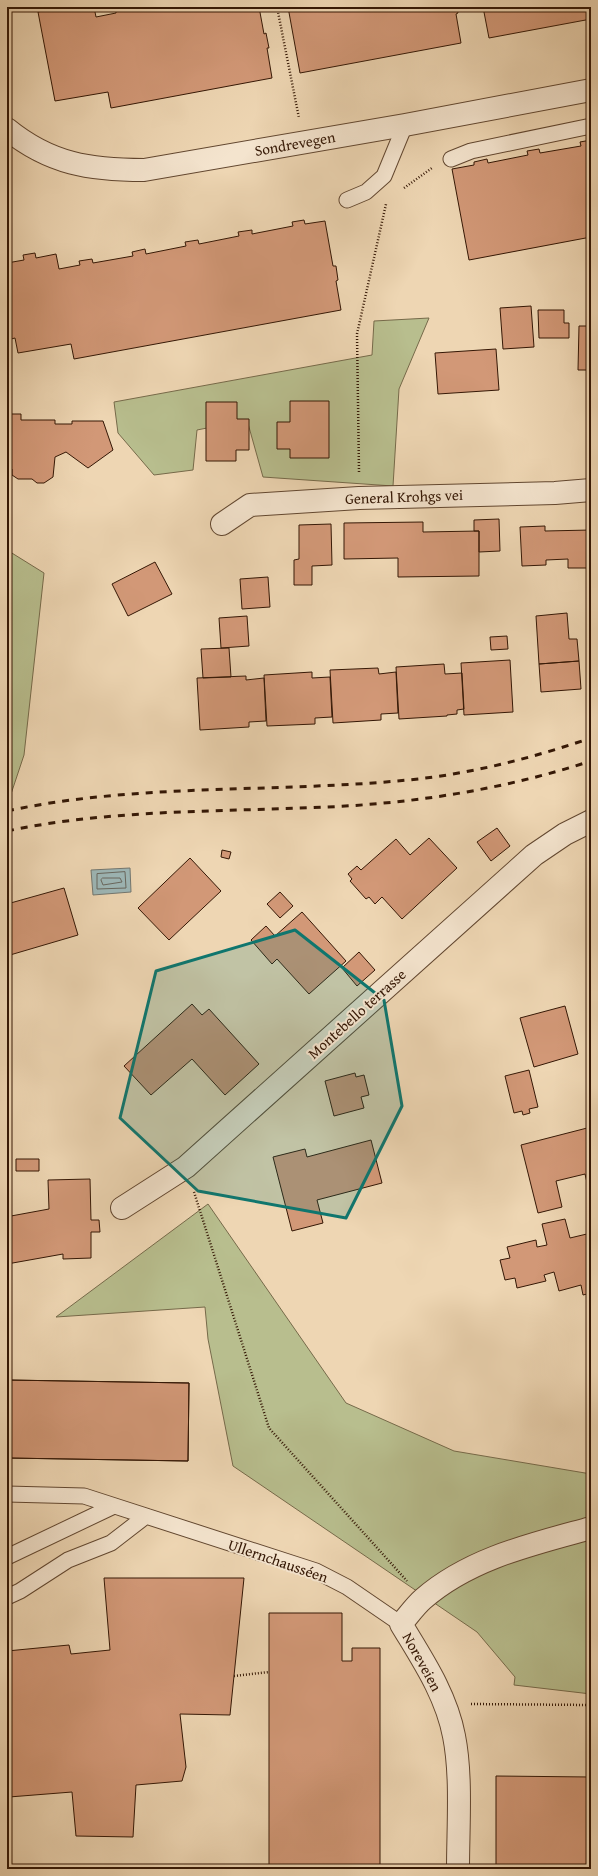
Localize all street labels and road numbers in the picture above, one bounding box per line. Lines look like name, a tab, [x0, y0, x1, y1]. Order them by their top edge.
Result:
street label: Sondrevegen	[253, 126, 337, 161]
street label: General Krohgs vei	[345, 484, 463, 509]
street label: Montebello terrasse	[303, 964, 410, 1063]
street label: Ullernchausséen	[225, 1534, 331, 1588]
street label: Noreveien	[398, 1629, 447, 1695]

